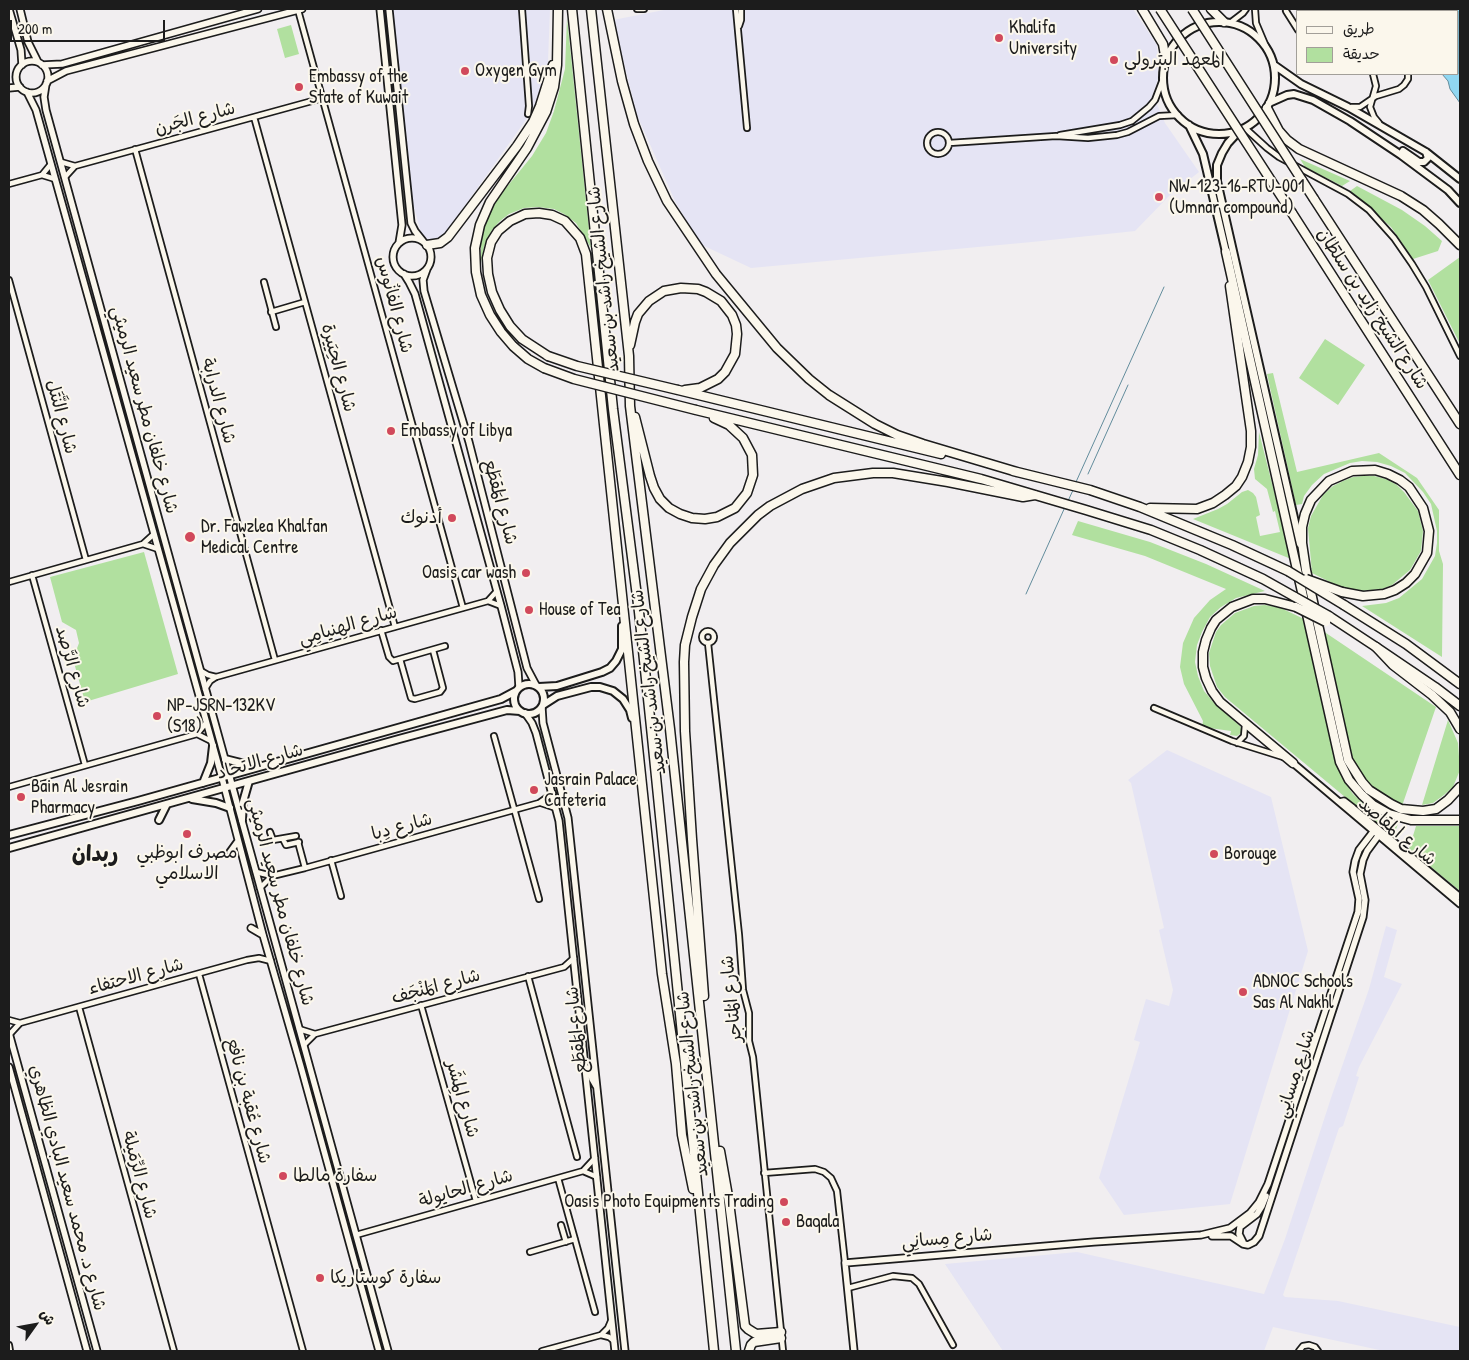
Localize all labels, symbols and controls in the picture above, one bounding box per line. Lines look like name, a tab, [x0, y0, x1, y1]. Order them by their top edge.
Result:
scale bar	[12, 10, 168, 42]
legend	[1296, 10, 1459, 75]
place label: Khalifa University	[1009, 17, 1077, 59]
text: 200 m	[18, 18, 52, 39]
text: طريق	[1343, 18, 1375, 39]
marker: Khalifa University	[993, 32, 1005, 44]
text: حديقة	[1343, 43, 1380, 64]
place label: المعهد البترولي	[1124, 49, 1225, 71]
marker: المعهد البترولي	[1108, 54, 1120, 66]
place label: Oxygen Gym	[475, 60, 557, 82]
marker: Oxygen Gym	[459, 65, 471, 77]
place label: Embassy of the State of Kuwait	[309, 66, 408, 108]
marker: Embassy of the State of Kuwait	[293, 81, 305, 93]
street label: شارع الجَرن	[152, 98, 238, 140]
place label: NW-123-16-RTU-001 (Umnar compound)	[1169, 176, 1305, 218]
street label: شارع الشيخ راشد بن سعيد	[584, 185, 624, 373]
marker: NW-123-16-RTU-001 (Umnar compound)	[1153, 191, 1165, 203]
street label: شارع الشيخ زايد بن سلطان	[1312, 224, 1432, 394]
street label: شارع الفانُوس	[371, 254, 417, 356]
street label: شارع خلفان مطر سعيد الرميثي	[106, 304, 182, 516]
street label: شارع الحِيَيرة	[316, 321, 360, 415]
street label: شارع الدرابة	[196, 356, 240, 446]
street label: شارع النَّتَل	[41, 378, 81, 456]
place label: Embassy of Libya	[401, 420, 512, 442]
marker: Embassy of Libya	[385, 425, 397, 437]
street label: شارع المَقطَع	[478, 457, 522, 547]
place label: أدنوك	[400, 507, 442, 529]
marker: أدنوك	[446, 512, 458, 524]
place label: Dr. Fawzlea Khalfan Medical Centre	[201, 516, 328, 558]
marker: Dr. Fawzlea Khalfan Medical Centre	[183, 530, 197, 544]
place label: Oasis car wash	[422, 562, 516, 584]
marker: Oasis car wash	[520, 567, 532, 579]
street label: شارع الشيخ راشد بن سعيد	[627, 588, 671, 776]
place label: House of Tea	[539, 599, 621, 621]
street label: شارع الهِنيامِي	[296, 602, 400, 650]
marker: House of Tea	[523, 604, 535, 616]
street label: شارع الرَّصد	[50, 623, 94, 711]
place label: NP-JSRN-132KV (S18)	[167, 695, 275, 738]
marker: NP-JSRN-132KV (S18)	[151, 710, 163, 722]
street label: شارع الاتحاد	[214, 739, 306, 785]
place label: Jasrain Palace Cafeteria	[544, 769, 637, 812]
place label: Bain Al Jesrain Pharmacy	[31, 776, 128, 819]
marker: Jasrain Palace Cafeteria	[528, 784, 540, 796]
marker: Bain Al Jesrain Pharmacy	[15, 791, 27, 803]
street label: شارع المقاصد	[1354, 793, 1440, 871]
street label: شارع خلفان مطر سعيد الرميثي	[242, 796, 318, 1008]
street label: شارع دِبا	[369, 809, 435, 845]
marker: مصرف ابوظبي الاسلامي	[181, 828, 193, 840]
district label: ربدان	[72, 842, 118, 868]
place label: مصرف ابوظبي الاسلامي	[136, 842, 238, 884]
place label: Borouge	[1224, 843, 1277, 865]
marker: Borouge	[1208, 848, 1220, 860]
street label: شارع الاحتفاء	[86, 954, 186, 1000]
street label: شارع المُتاجر	[717, 954, 747, 1044]
street label: شارع المَنْجَف	[389, 965, 483, 1009]
place label: ADNOC Schools Sas Al Nakhl	[1253, 971, 1353, 1014]
street label: شارع المَقطَع	[562, 985, 592, 1075]
marker: ADNOC Schools Sas Al Nakhl	[1237, 986, 1249, 998]
street label: شارع الشيخ راشد بن سعيد	[673, 990, 713, 1178]
street label: شارع مِسانِي	[1272, 1027, 1320, 1121]
street label: شارع عُقبة بن نافع	[221, 1036, 275, 1166]
street label: شارع المِشَر	[441, 1058, 483, 1140]
street label: شارع د. محمد سعيد البادي الظاهري	[24, 1063, 110, 1313]
street label: شارع الرِّمَيلة	[117, 1129, 161, 1221]
place label: سفارة مالطا	[293, 1165, 377, 1187]
street label: شارع الحايولة	[416, 1165, 516, 1213]
marker: سفارة مالطا	[277, 1170, 289, 1182]
place label: Oasis Photo Equipments Trading	[564, 1191, 774, 1213]
marker: Oasis Photo Equipments Trading	[778, 1196, 790, 1208]
place label: Baqala	[796, 1211, 839, 1233]
marker: Baqala	[780, 1216, 792, 1228]
street label: شارع مِسانِي	[901, 1224, 993, 1254]
place label: سفارة كوستاريكا	[330, 1267, 442, 1289]
marker: سفارة كوستاريكا	[314, 1272, 326, 1284]
north arrow	[10, 1300, 60, 1350]
text: ش	[36, 1305, 60, 1328]

